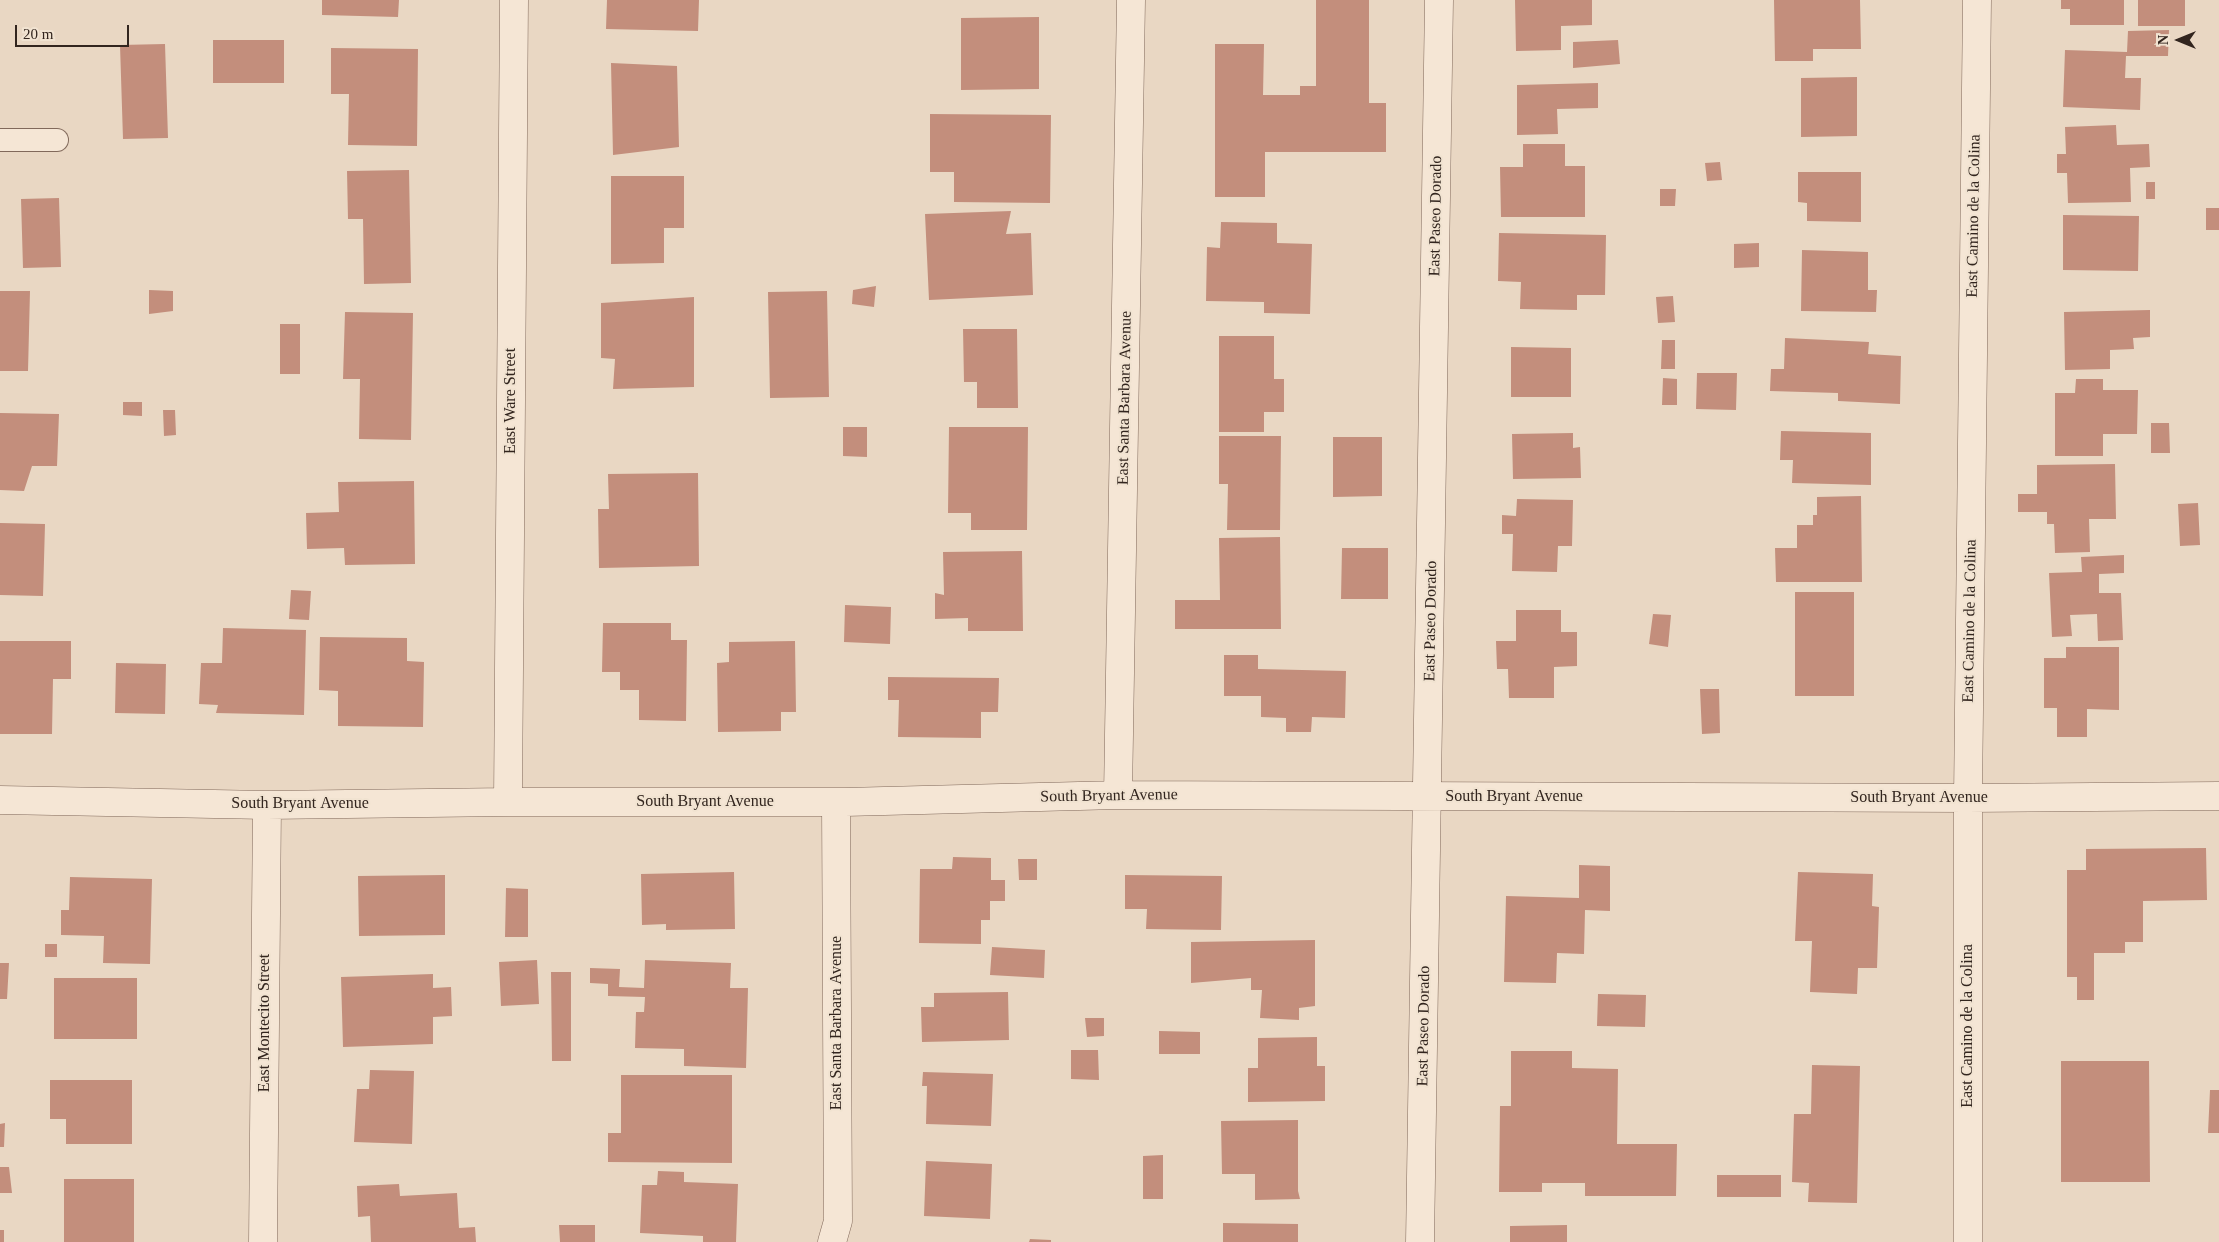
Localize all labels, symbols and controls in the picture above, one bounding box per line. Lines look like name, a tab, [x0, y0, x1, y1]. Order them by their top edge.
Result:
scale bar	[18, 15, 131, 47]
north arrow	[2154, 15, 2204, 65]
text: 20 m	[23, 26, 53, 42]
text: N	[2156, 35, 2171, 45]
street label: East Camino de la Colina	[1963, 134, 1985, 298]
street label: East Paseo Dorado	[1425, 155, 1447, 277]
street label: East Santa Barbara Avenue	[1114, 311, 1136, 485]
street label: East Ware Street	[501, 348, 521, 454]
street label: East Camino de la Colina	[1959, 539, 1981, 703]
street label: East Paseo Dorado	[1420, 560, 1442, 682]
street label: South Bryant Avenue	[1040, 785, 1178, 807]
street label: South Bryant Avenue	[1445, 787, 1583, 807]
street label: South Bryant Avenue	[1850, 788, 1988, 808]
street label: South Bryant Avenue	[636, 792, 774, 812]
street label: South Bryant Avenue	[231, 794, 369, 814]
street label: East Santa Barbara Avenue	[827, 936, 847, 1110]
street label: East Camino de la Colina	[1958, 944, 1978, 1108]
street label: East Montecito Street	[255, 954, 275, 1092]
street label: East Paseo Dorado	[1413, 965, 1435, 1087]

